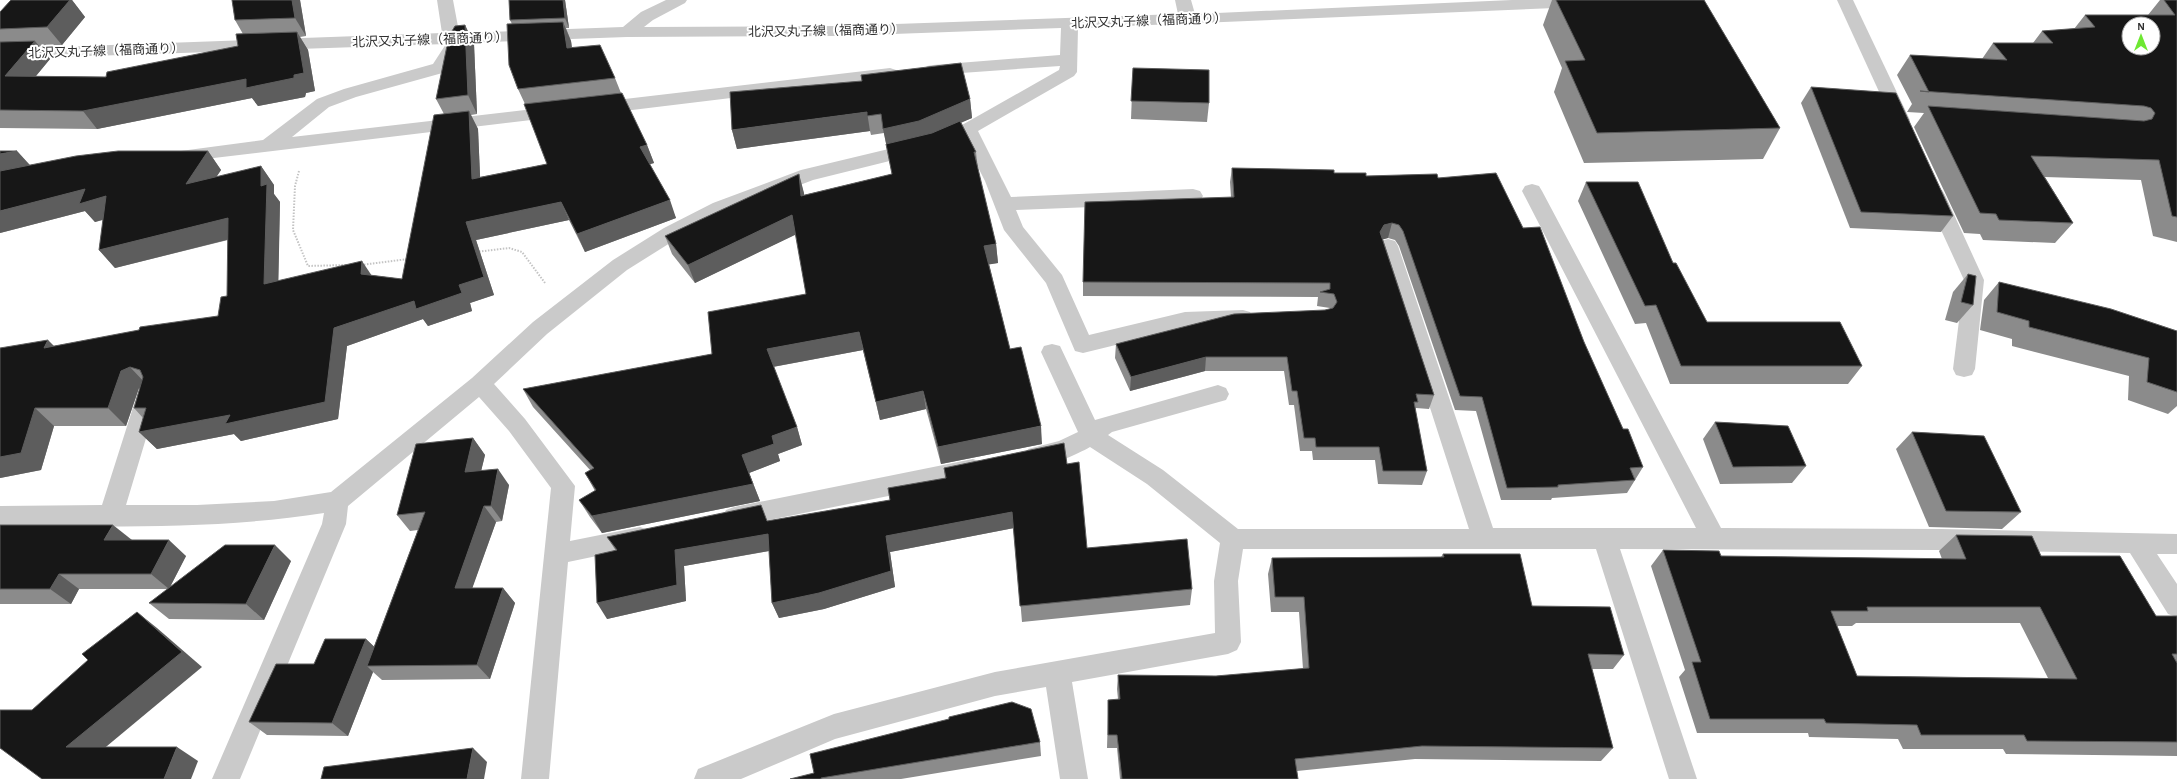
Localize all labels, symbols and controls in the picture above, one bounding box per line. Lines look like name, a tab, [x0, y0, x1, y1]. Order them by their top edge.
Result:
street label: 北沢又丸子線（福商通り）	[1071, 10, 1227, 31]
north arrow	[2121, 16, 2161, 56]
text: N	[2137, 21, 2145, 32]
street label: 北沢又丸子線（福商通り）	[748, 22, 904, 39]
street label: 北沢又丸子線（福商通り）	[352, 29, 508, 50]
street label: 北沢又丸子線（福商通り）	[28, 40, 184, 61]

